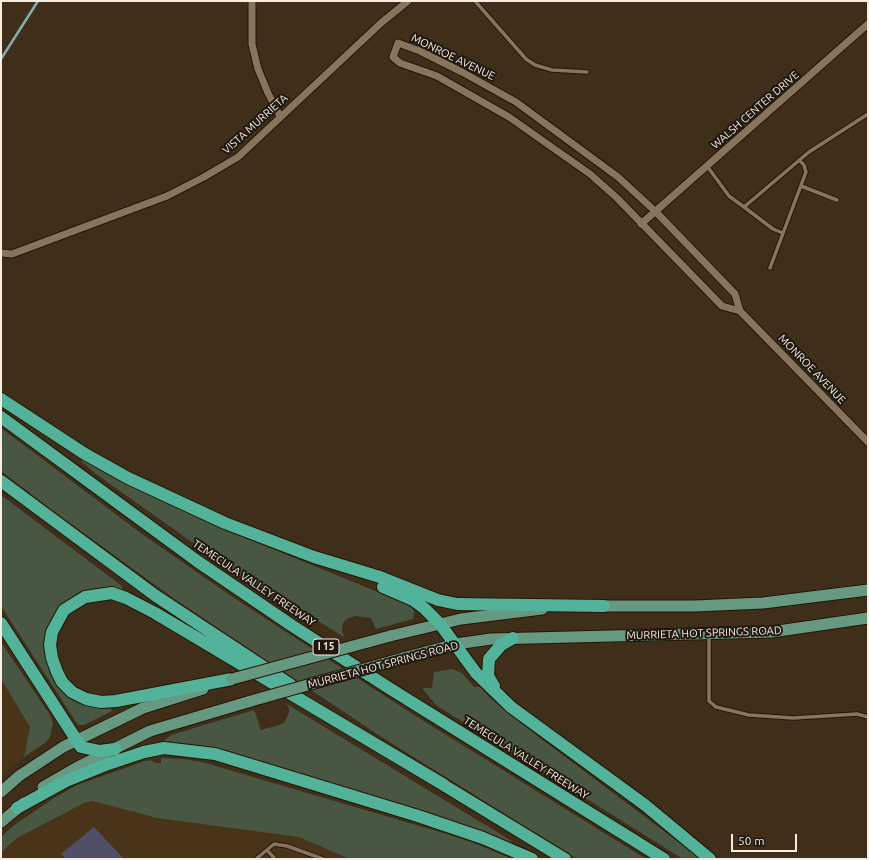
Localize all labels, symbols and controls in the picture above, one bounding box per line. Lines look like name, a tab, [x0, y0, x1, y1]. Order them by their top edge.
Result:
street label: MONROE AVENUE	[409, 31, 497, 83]
street label: WALSH CENTER DRIVE	[708, 68, 802, 152]
street label: VISTA MURRIETA	[220, 91, 290, 157]
street label: MONROE AVENUE	[776, 332, 848, 406]
street label: TEMECULA VALLEY FREEWAY	[190, 537, 318, 629]
street label: MURRIETA HOT SPRINGS ROAD	[626, 624, 782, 642]
street label: MURRIETA HOT SPRINGS ROAD	[306, 639, 460, 691]
road number: I 15	[313, 639, 339, 655]
street label: TEMECULA VALLEY FREEWAY	[461, 714, 591, 802]
scale bar	[733, 826, 799, 852]
text: 50 m	[738, 834, 765, 847]

